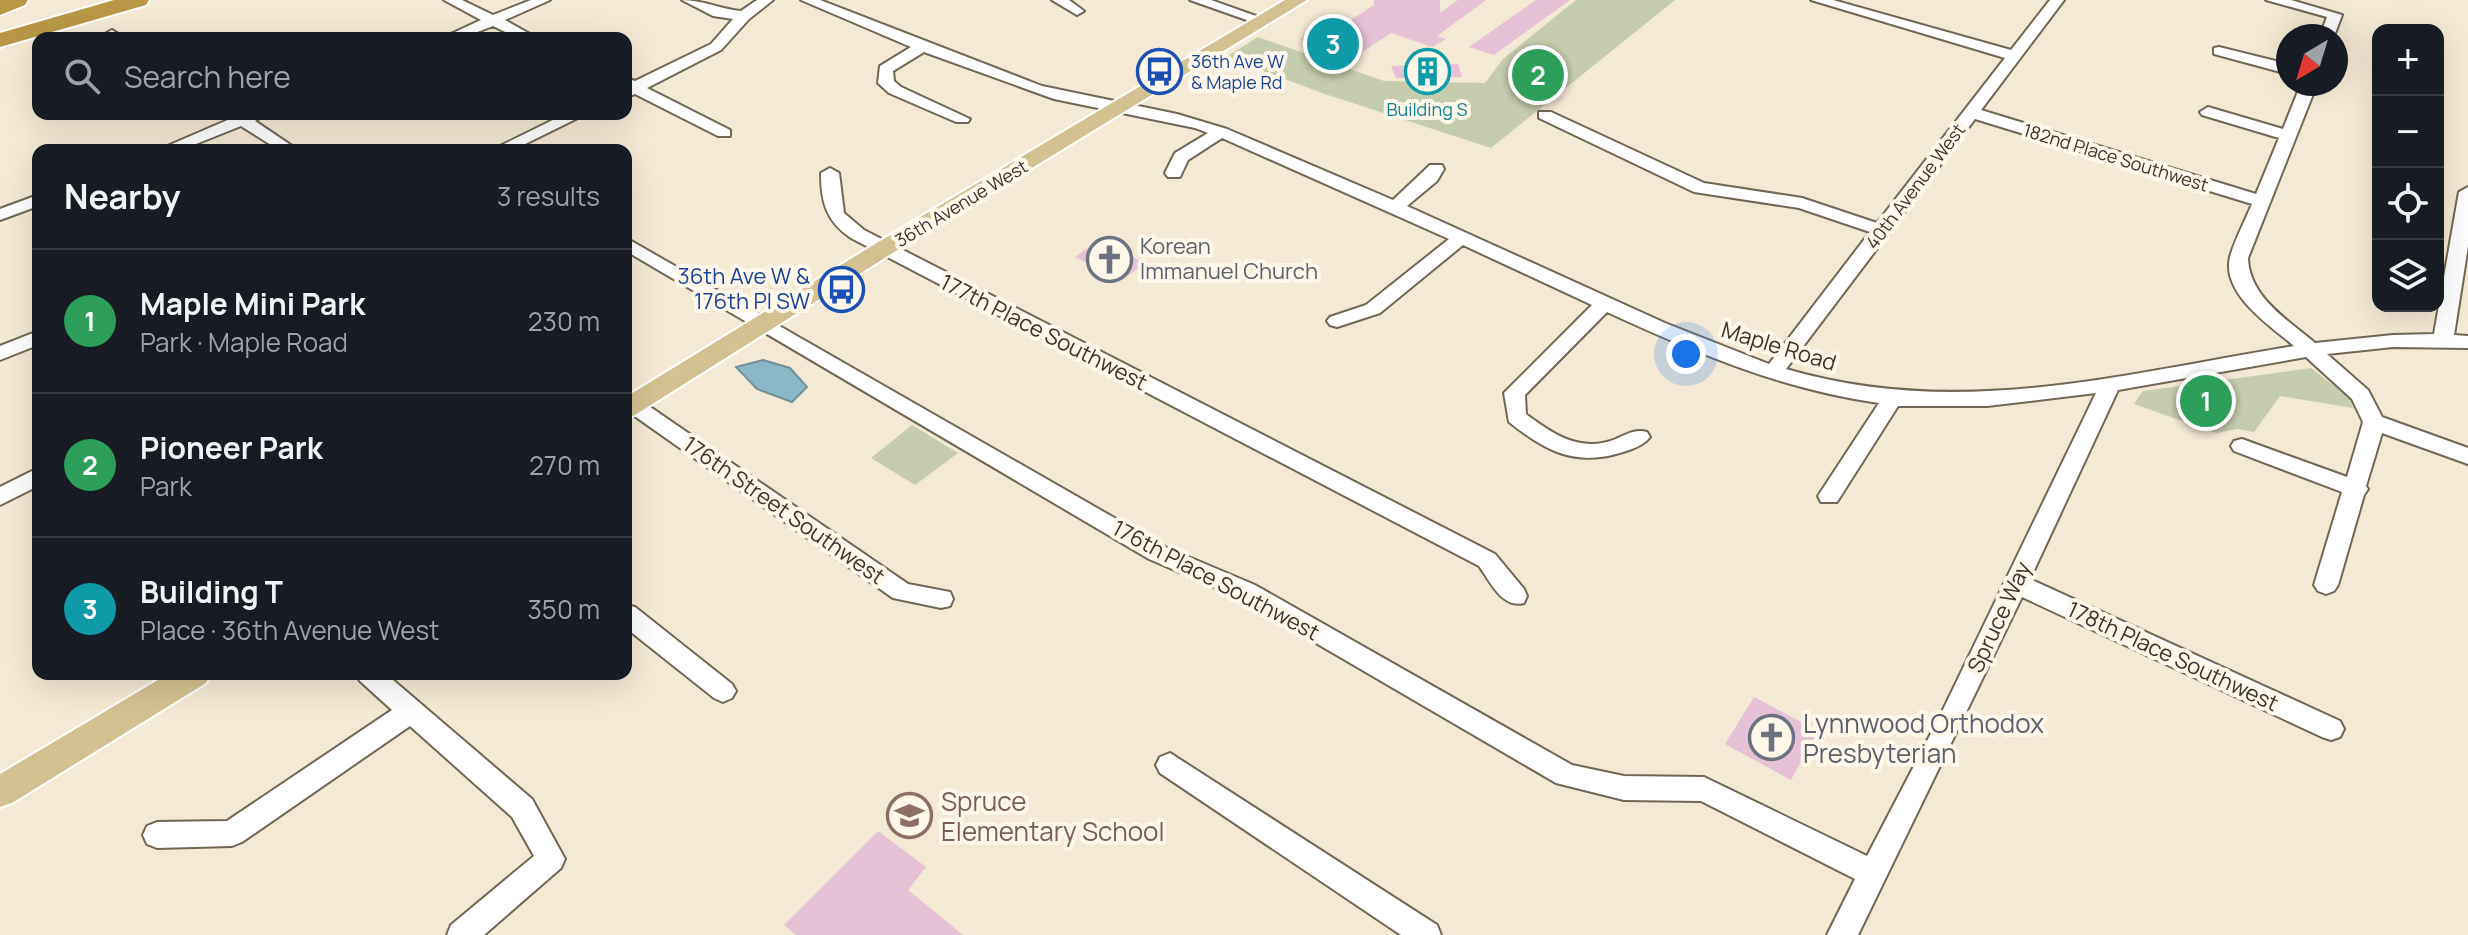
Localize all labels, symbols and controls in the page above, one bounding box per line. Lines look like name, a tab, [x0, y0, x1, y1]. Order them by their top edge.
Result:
pin: 3	[1307, 14, 1359, 74]
north arrow	[2276, 24, 2348, 96]
map controls	[2372, 24, 2444, 312]
button: +	[2372, 24, 2444, 96]
search box	[32, 32, 632, 120]
pin: 2	[1512, 45, 1564, 105]
bus stop icon: 36th Ave W & Maple Rd	[1136, 47, 1184, 95]
building icon: Building S	[1403, 47, 1451, 95]
place label: 36th Ave W & Maple Rd	[1191, 49, 1284, 94]
icon: search	[60, 54, 104, 98]
text: Search here	[124, 56, 291, 97]
button: −	[2372, 96, 2444, 168]
place label: Building S	[1386, 97, 1468, 121]
street label: 182nd Place Southwest	[2020, 117, 2212, 197]
street label: 40th Avenue West	[1860, 118, 1970, 254]
street label: 36th Avenue West	[890, 154, 1032, 252]
button: locate	[2372, 168, 2444, 240]
text: Nearby	[64, 173, 180, 219]
text: 3 results	[497, 178, 600, 214]
place label: Korean Immanuel Church	[1140, 231, 1318, 286]
church icon: Korean Immanuel Church	[1085, 235, 1133, 283]
button: layers	[2372, 240, 2444, 312]
place label: 36th Ave W & 176th Pl SW	[678, 261, 811, 316]
bus stop icon: 36th Ave W & 176th Pl SW	[817, 265, 865, 313]
street label: 177th Place Southwest	[935, 267, 1153, 397]
text: Maple Mini Park	[140, 283, 365, 324]
text: 1	[84, 303, 96, 339]
text: 230 m	[528, 303, 600, 339]
street label: Maple Road	[1718, 314, 1840, 378]
text: Park · Maple Road	[140, 324, 348, 360]
your location	[1666, 334, 1706, 374]
pin: 1	[2180, 371, 2232, 431]
text: Pioneer Park	[140, 427, 323, 468]
street label: 176th Street Southwest	[677, 429, 891, 591]
text: 2	[82, 447, 98, 483]
text: 270 m	[529, 447, 600, 483]
text: Park	[140, 468, 192, 504]
street label: 176th Place Southwest	[1107, 513, 1325, 647]
street label: Spruce Way	[1960, 556, 2038, 677]
text: Building T	[140, 571, 283, 612]
text: 3	[82, 591, 98, 627]
text: 350 m	[527, 591, 600, 627]
street label: 178th Place Southwest	[2063, 594, 2284, 718]
text: Place · 36th Avenue West	[140, 612, 440, 648]
place label: Lynnwood Orthodox Presbyterian	[1803, 705, 2044, 771]
church icon: Lynnwood Orthodox Presbyterian	[1748, 714, 1796, 762]
place label: Spruce Elementary School	[941, 783, 1165, 849]
school or university icon: Spruce Elementary School	[886, 792, 934, 840]

